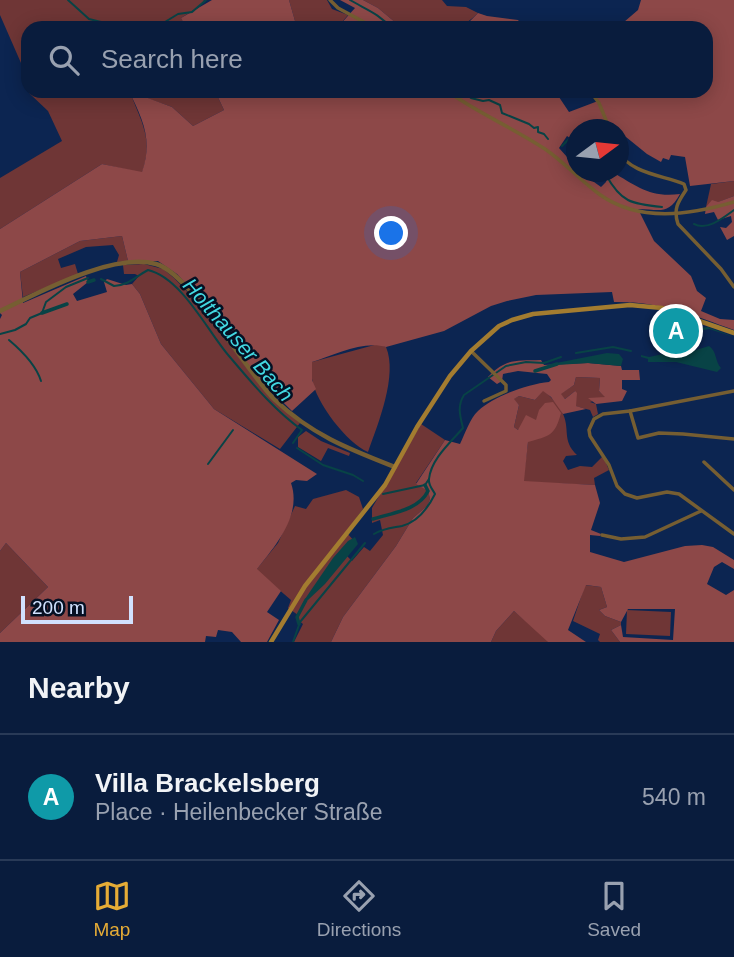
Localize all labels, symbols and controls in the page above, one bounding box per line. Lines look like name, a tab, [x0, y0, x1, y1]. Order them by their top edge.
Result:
search box	[21, 21, 713, 98]
icon: search	[45, 41, 83, 79]
text: Search here	[101, 44, 243, 74]
north arrow	[566, 119, 629, 182]
your location	[374, 216, 408, 250]
water label: Holthauser Bach	[179, 274, 298, 406]
pin: A	[653, 305, 699, 357]
scale bar	[21, 593, 133, 625]
text: 200 m	[32, 597, 85, 618]
text: Nearby	[28, 671, 130, 704]
text: Villa Brackelsberg	[95, 768, 320, 798]
text: A	[43, 784, 59, 810]
text: 540 m	[642, 784, 706, 810]
text: Place · Heilenbecker Straße	[95, 799, 383, 825]
tab: Map	[93, 877, 131, 941]
tab: Directions	[317, 877, 401, 941]
tab: Saved	[587, 877, 641, 941]

